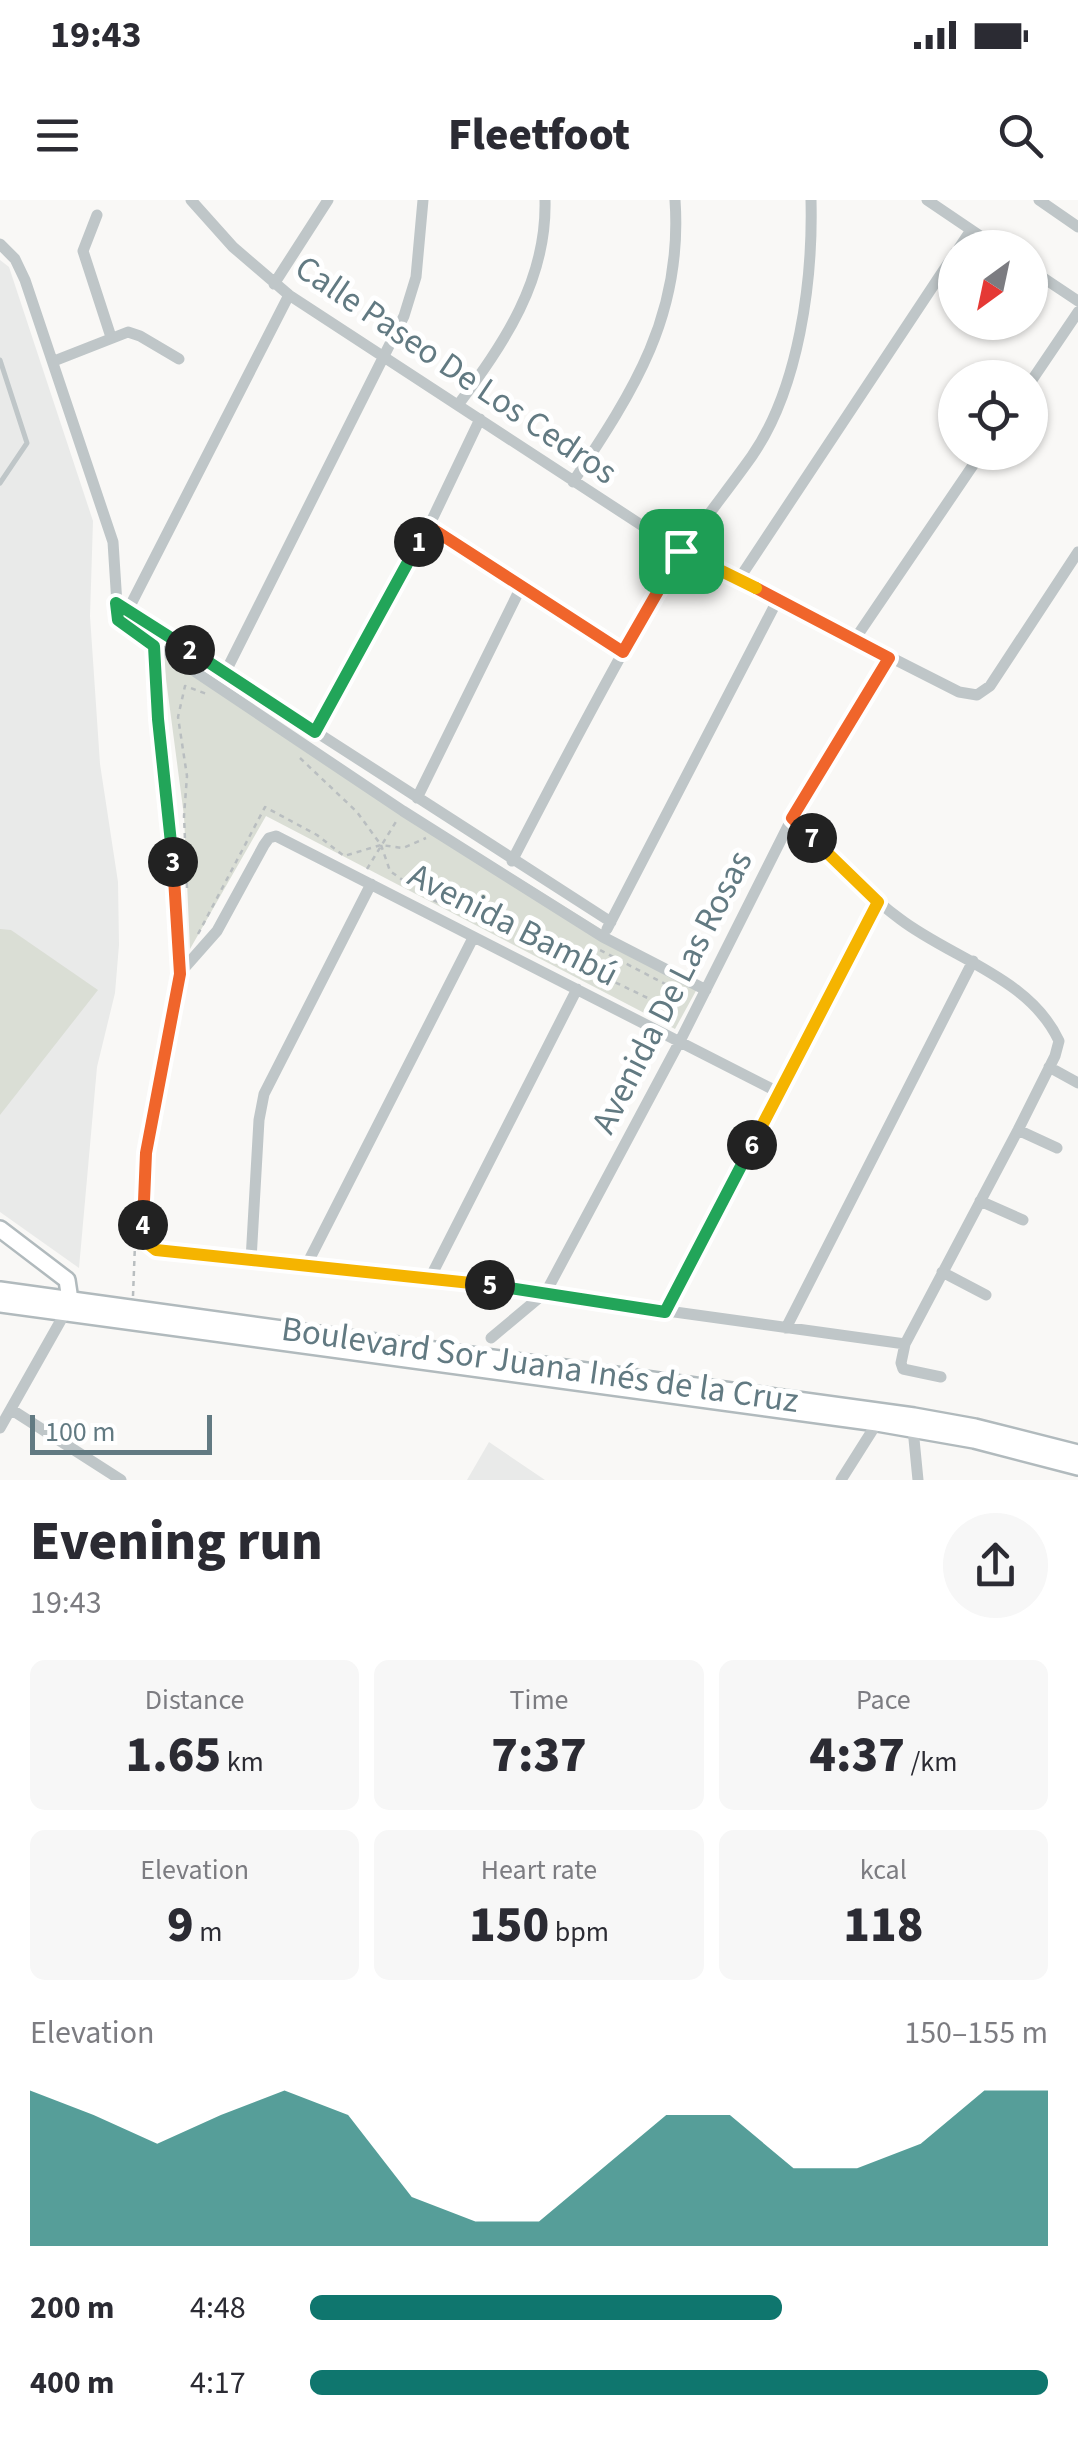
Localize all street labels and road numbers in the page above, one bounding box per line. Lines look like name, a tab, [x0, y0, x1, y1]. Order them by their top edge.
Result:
street label: Calle Paseo De Los Cedros	[285, 243, 627, 497]
street label: Avenida De Las Rosas	[579, 842, 765, 1142]
street label: Avenida Bambú	[399, 851, 627, 999]
street label: Boulevard Sor Juana Inés de la Cruz	[278, 1304, 802, 1426]

